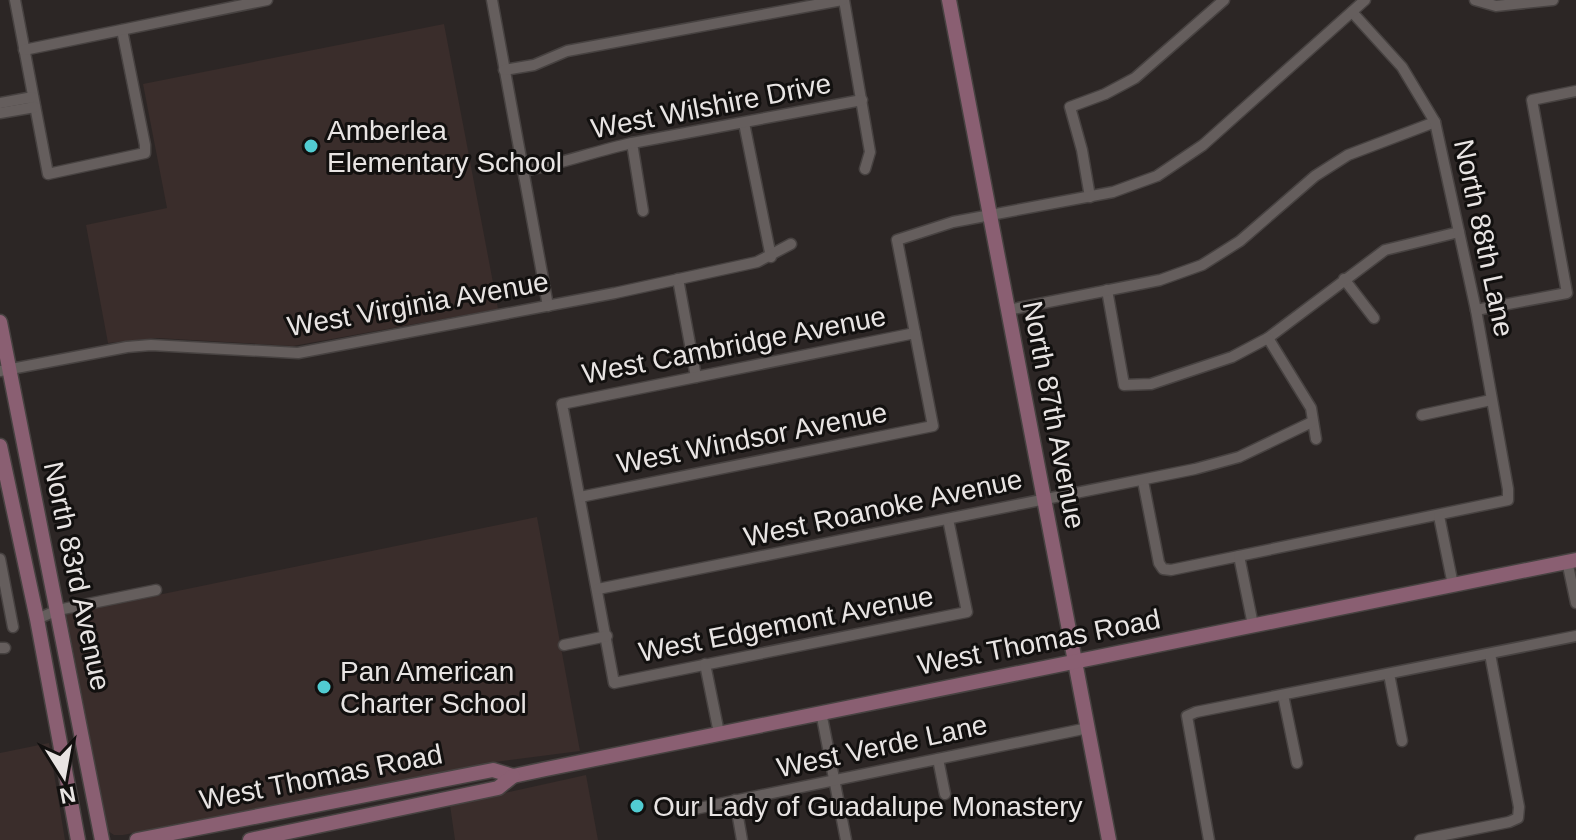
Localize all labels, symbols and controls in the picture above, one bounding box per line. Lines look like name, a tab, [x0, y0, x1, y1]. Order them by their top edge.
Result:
street label: West Wilshire Drive	[588, 68, 834, 144]
place label: Amberlea Elementary School	[327, 115, 562, 178]
marker: Amberlea Elementary School	[302, 137, 320, 155]
street label: North 88th Lane	[1448, 137, 1520, 339]
street label: West Virginia Avenue	[285, 266, 551, 342]
street label: North 87th Avenue	[1017, 298, 1091, 532]
street label: West Cambridge Avenue	[580, 300, 888, 390]
street label: West Windsor Avenue	[614, 397, 890, 479]
street label: North 83rd Avenue	[38, 459, 116, 693]
street label: West Roanoke Avenue	[741, 463, 1025, 553]
street label: West Edgemont Avenue	[636, 580, 936, 668]
street label: West Thomas Road	[915, 603, 1163, 681]
place label: Pan American Charter School	[340, 656, 527, 719]
marker: Pan American Charter School	[315, 678, 333, 696]
street label: West Verde Lane	[774, 709, 990, 783]
north arrow	[24, 736, 104, 816]
street label: West Thomas Road	[197, 738, 445, 816]
text: N	[58, 781, 78, 809]
place label: Our Lady of Guadalupe Monastery	[653, 791, 1083, 822]
marker: Our Lady of Guadalupe Monastery	[628, 797, 646, 815]

